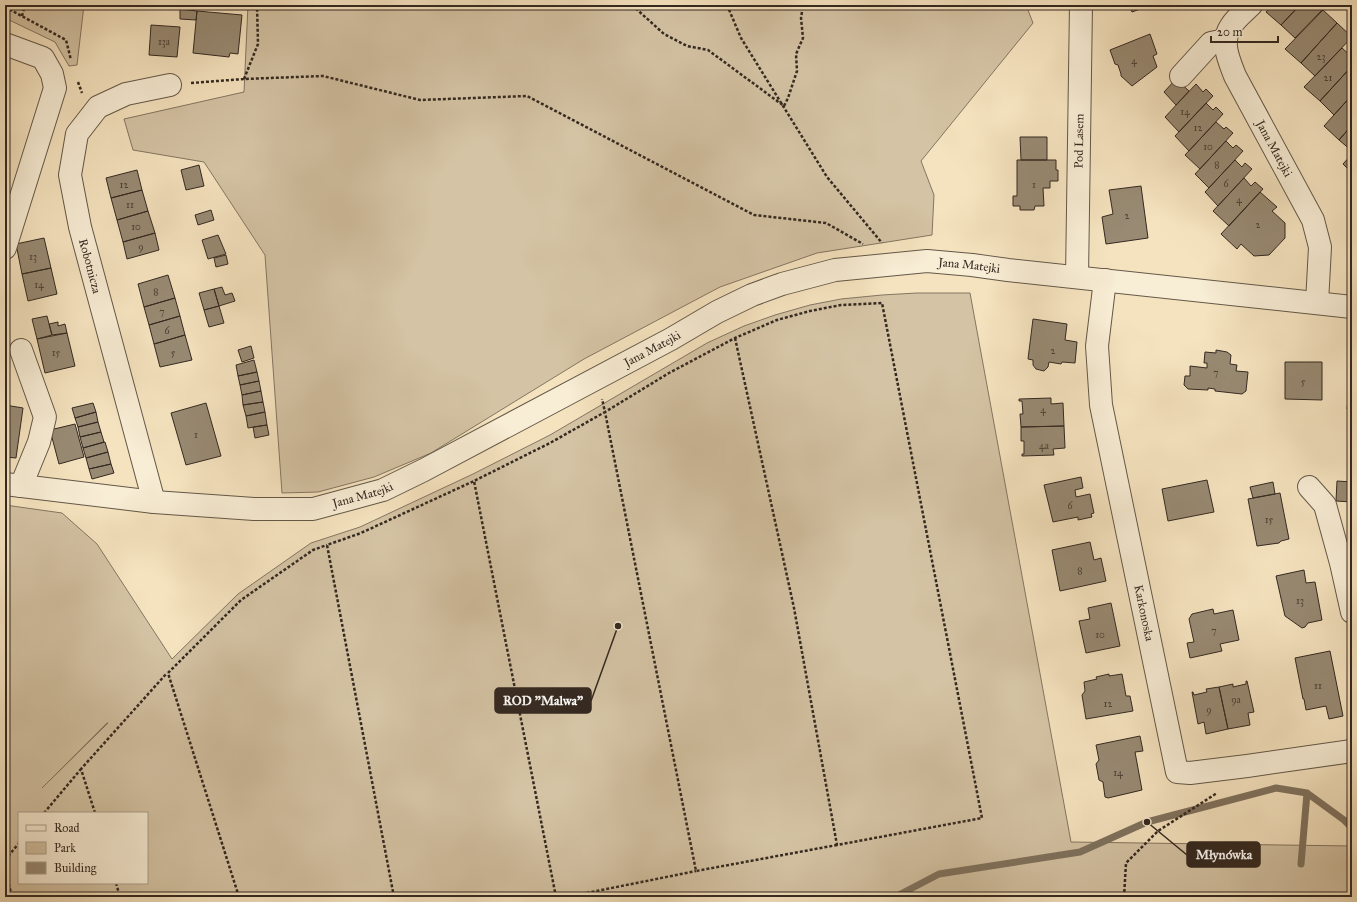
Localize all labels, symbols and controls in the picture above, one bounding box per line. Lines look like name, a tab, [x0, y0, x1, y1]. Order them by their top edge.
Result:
scale bar	[1211, 18, 1278, 44]
text: 20 m	[1217, 25, 1243, 39]
house number: 13a	[158, 36, 171, 48]
house number: 23	[1317, 51, 1325, 63]
house number: 4	[1131, 55, 1137, 67]
house number: 21	[1324, 72, 1332, 84]
house number: 14	[1180, 106, 1190, 118]
street label: Pod Lasem	[1072, 114, 1086, 169]
street label: Jana Matejki	[1251, 116, 1296, 180]
house number: 12	[1194, 122, 1203, 134]
house number: 10	[1203, 141, 1213, 153]
house number: 8	[1214, 159, 1220, 171]
house number: 6	[1223, 178, 1229, 190]
house number: 12	[120, 179, 129, 191]
house number: 1	[1032, 179, 1036, 191]
house number: 4	[1236, 194, 1242, 206]
house number: 11	[126, 199, 134, 211]
house number: 2	[1125, 210, 1130, 222]
house number: 2	[1256, 219, 1261, 231]
house number: 10	[131, 221, 141, 233]
street label: Robotnicza	[76, 237, 104, 296]
house number: 9	[138, 241, 144, 253]
house number: 13	[29, 251, 37, 263]
street label: Jana Matejki	[936, 255, 1002, 276]
house number: 14	[34, 279, 44, 291]
house number: 8	[153, 286, 159, 298]
house number: 7	[159, 306, 165, 318]
house number: 6	[164, 325, 170, 337]
street label: Jana Matejki	[620, 328, 684, 371]
house number: 2	[1051, 345, 1056, 357]
house number: 15	[52, 347, 61, 359]
house number: 5	[171, 347, 176, 359]
house number: 7	[1213, 367, 1219, 379]
house number: 5	[1301, 376, 1306, 388]
house number: 4	[1040, 404, 1046, 416]
house number: 1	[194, 429, 198, 441]
house number: 4a	[1039, 440, 1050, 452]
street label: Jana Matejki	[329, 479, 396, 512]
house number: 6	[1067, 500, 1073, 512]
house number: 15	[1265, 514, 1274, 526]
house number: 8	[1077, 565, 1083, 577]
street label: Karkonoska	[1131, 584, 1157, 643]
house number: 13	[1296, 595, 1304, 607]
house number: 7	[1211, 625, 1217, 637]
house number: 10	[1095, 629, 1105, 641]
house number: 11	[1314, 680, 1322, 692]
callout: ROD "Malwa"	[495, 688, 591, 713]
text: ROD "Malwa"	[503, 693, 583, 709]
house number: 9a	[1231, 694, 1242, 706]
house number: 12	[1104, 698, 1113, 710]
house number: 9	[1206, 704, 1212, 716]
house number: 14	[1113, 767, 1123, 779]
legend	[18, 812, 148, 884]
text: Road	[54, 821, 80, 835]
text: Park	[54, 841, 76, 855]
callout: Młynówka	[1187, 842, 1260, 867]
text: Młynówka	[1196, 847, 1253, 863]
text: Building	[54, 861, 97, 876]

